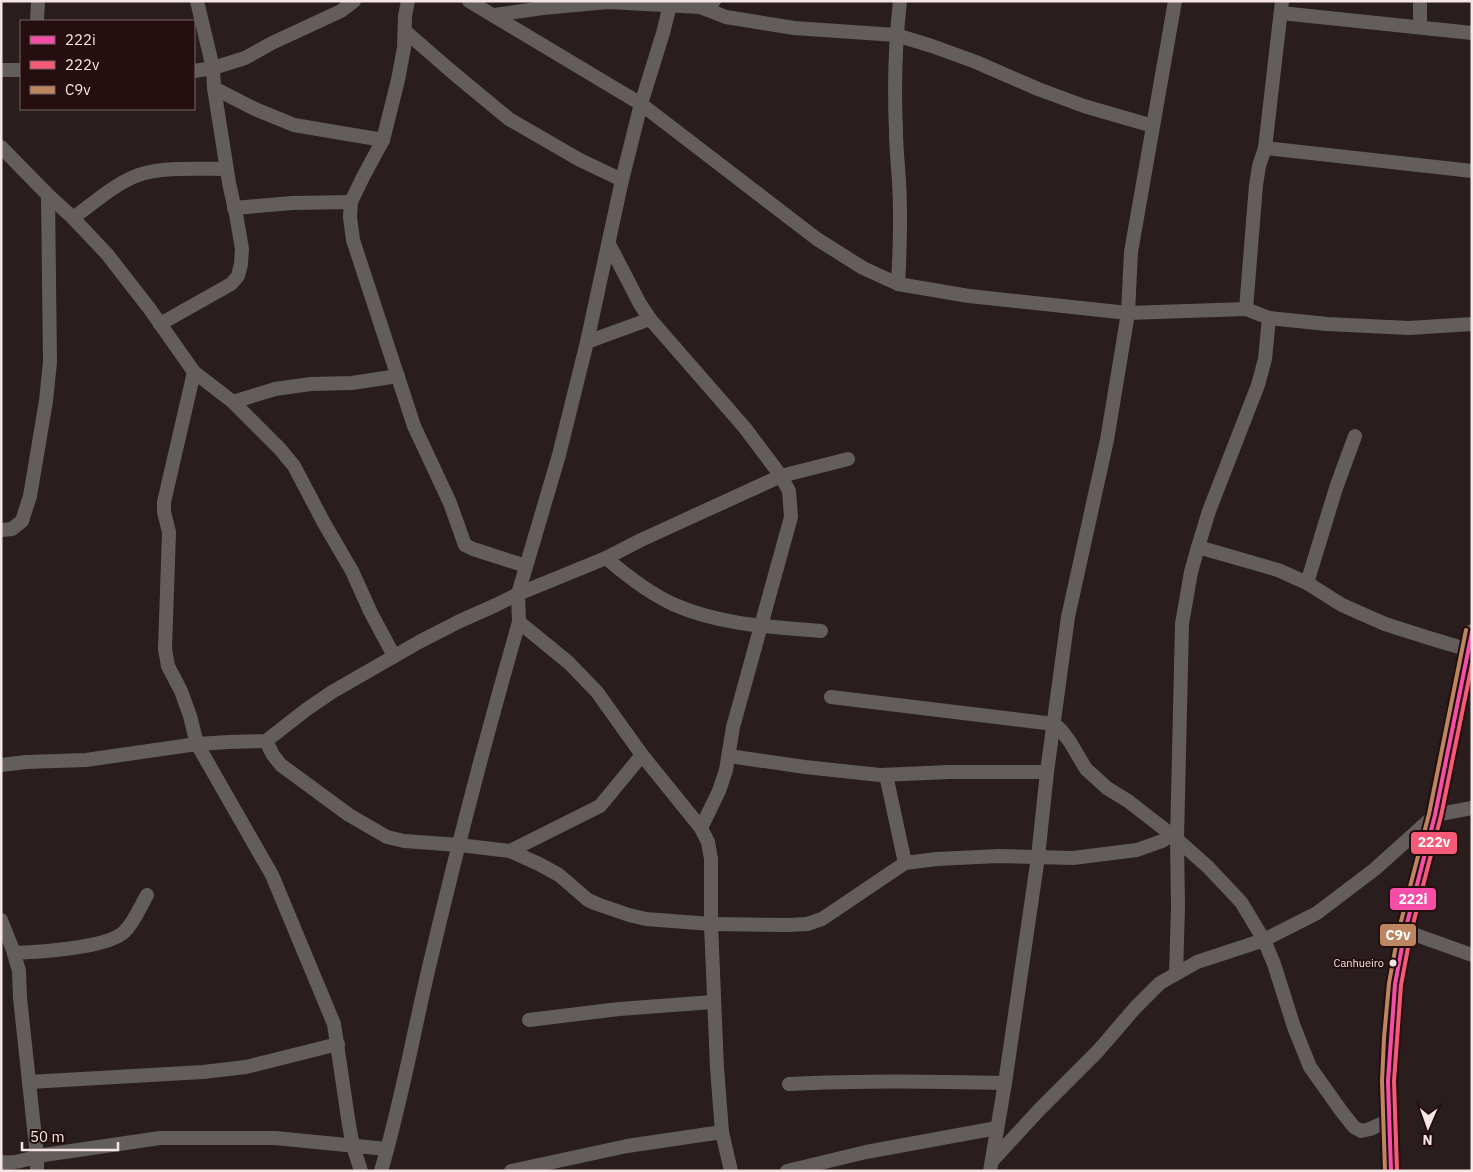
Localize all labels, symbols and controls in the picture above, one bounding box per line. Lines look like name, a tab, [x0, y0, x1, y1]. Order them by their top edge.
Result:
legend	[20, 20, 195, 110]
text: 222i	[65, 30, 96, 49]
text: 222v	[65, 55, 100, 74]
text: C9v	[65, 80, 91, 99]
line badge: 222v	[1410, 831, 1458, 855]
text: 222v	[1418, 833, 1451, 851]
line badge: 222i	[1389, 887, 1437, 911]
text: 222i	[1398, 890, 1428, 908]
line badge: C9v	[1379, 923, 1417, 947]
text: C9v	[1385, 926, 1411, 944]
place label: Canhueiro	[1334, 956, 1384, 970]
marker: Canhueiro	[1388, 958, 1398, 968]
north arrow	[1403, 1102, 1453, 1152]
scale bar	[22, 1120, 119, 1152]
text: 50 m	[30, 1127, 65, 1146]
text: N	[1422, 1131, 1433, 1149]

